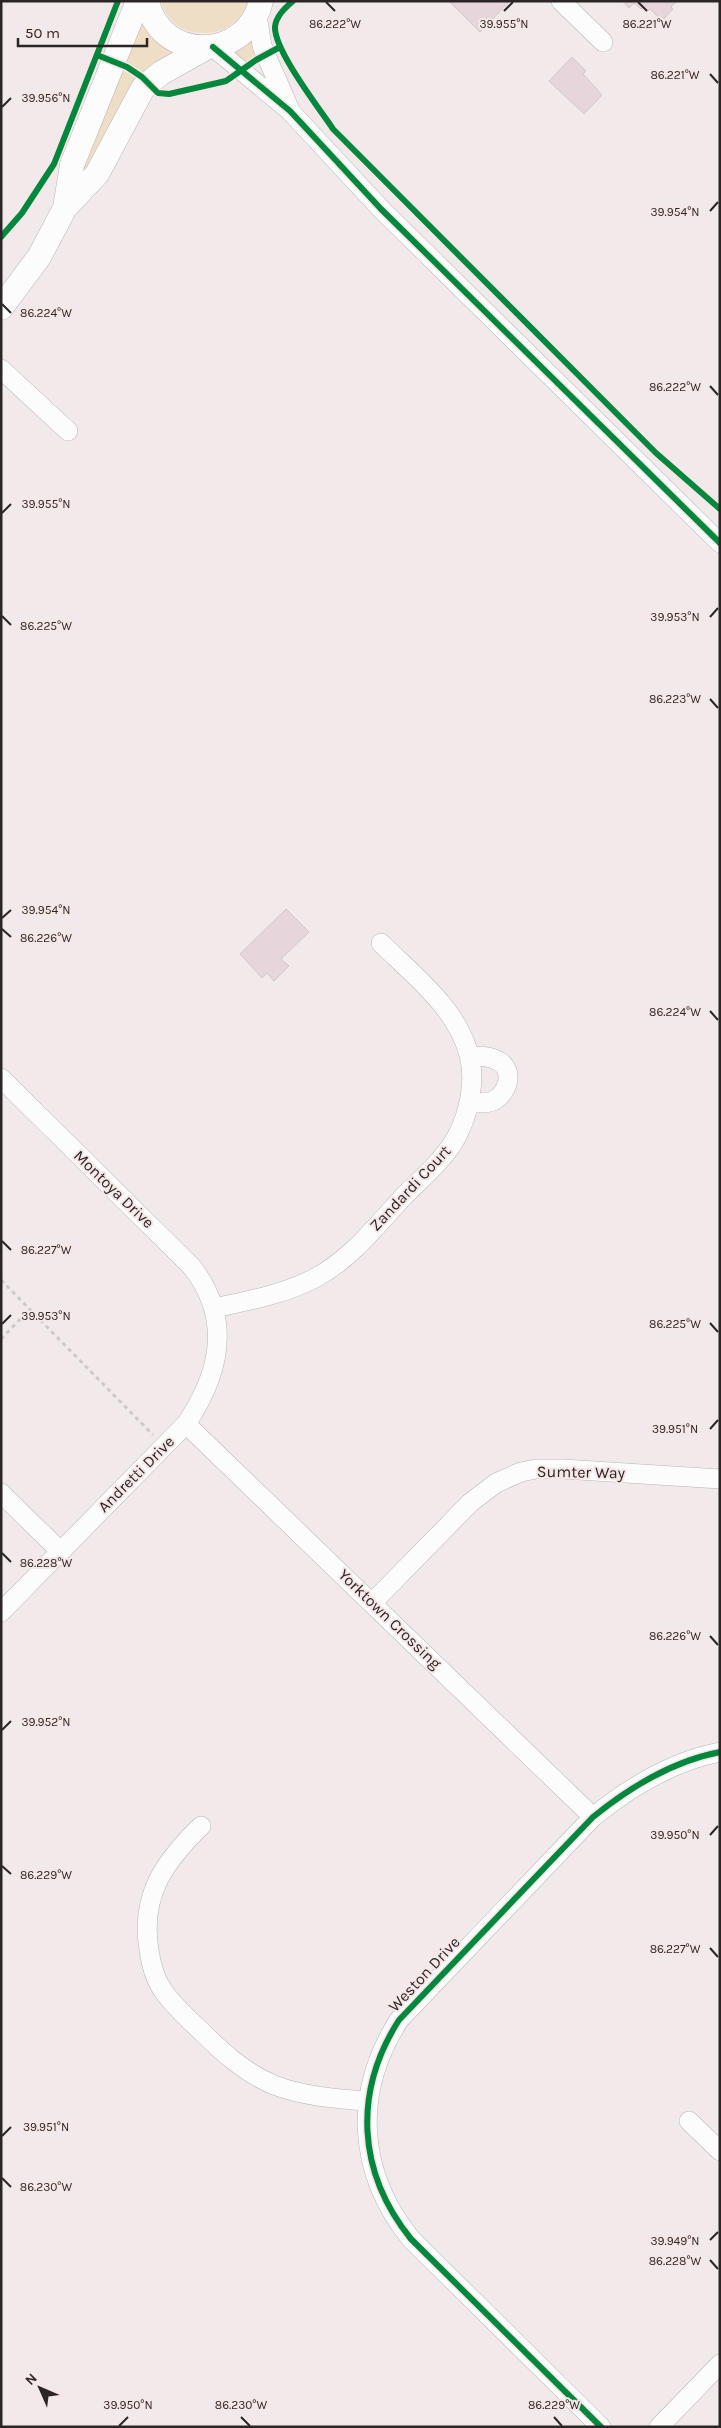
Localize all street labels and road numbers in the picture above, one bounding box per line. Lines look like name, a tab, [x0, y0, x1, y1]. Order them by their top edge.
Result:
street label: Zandardi Court	[366, 1141, 454, 1235]
street label: Montoya Drive	[70, 1146, 158, 1232]
street label: Andretti Drive	[94, 1432, 178, 1516]
street label: Sumter Way	[537, 1462, 626, 1482]
street label: Yorktown Crossing	[335, 1565, 445, 1673]
street label: Weston Drive	[384, 1932, 464, 2016]

